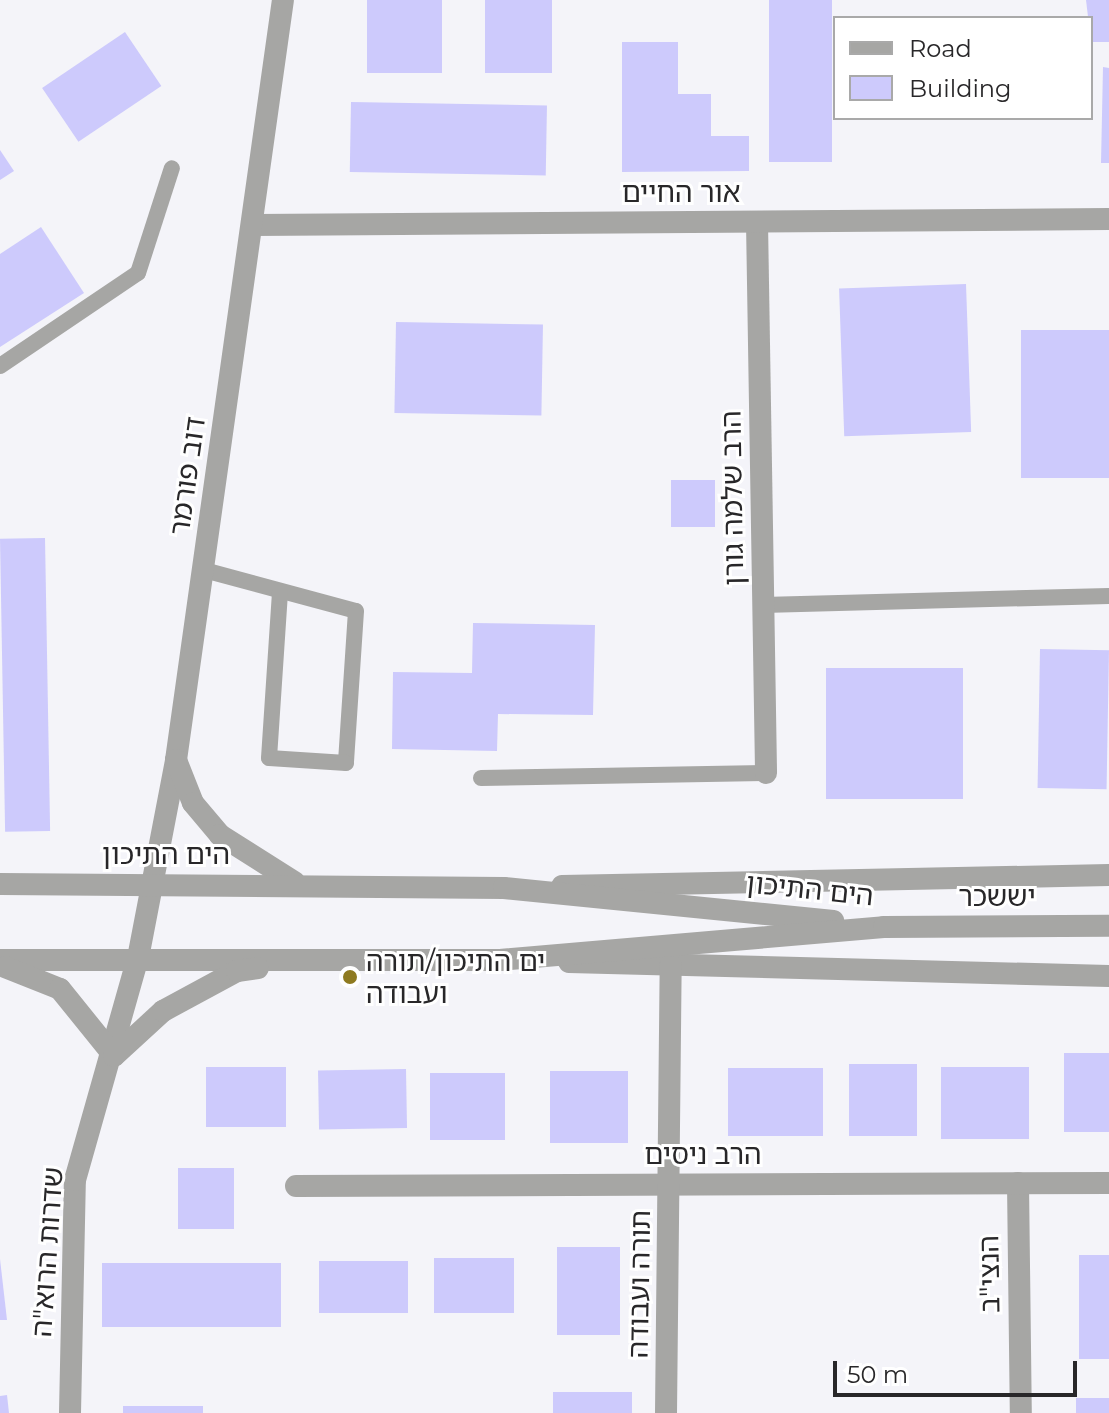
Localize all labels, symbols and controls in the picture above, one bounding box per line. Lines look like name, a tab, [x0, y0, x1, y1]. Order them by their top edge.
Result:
legend	[833, 16, 1093, 120]
text: Road	[909, 34, 972, 63]
text: Building	[909, 74, 1012, 103]
street label: אור החיים	[622, 175, 740, 209]
street label: הרב שלמה גורן	[714, 410, 750, 586]
street label: דוב פורמר	[162, 415, 212, 537]
street label: הים התיכון	[102, 837, 230, 871]
street label: הים התיכון	[745, 866, 875, 912]
street label: יששכר	[958, 879, 1036, 913]
place label: ים התיכון/תורה ועבודה	[366, 944, 545, 1010]
marker: ים התיכון/תורה ועבודה	[341, 968, 359, 986]
street label: הרב ניסים	[644, 1137, 762, 1171]
street label: שדרות הרוא"ה	[24, 1166, 70, 1338]
street label: תורה ועבודה	[621, 1209, 657, 1359]
street label: הנצי"ב	[972, 1235, 1006, 1313]
scale bar	[837, 1345, 1081, 1395]
text: 50 m	[847, 1360, 908, 1389]

